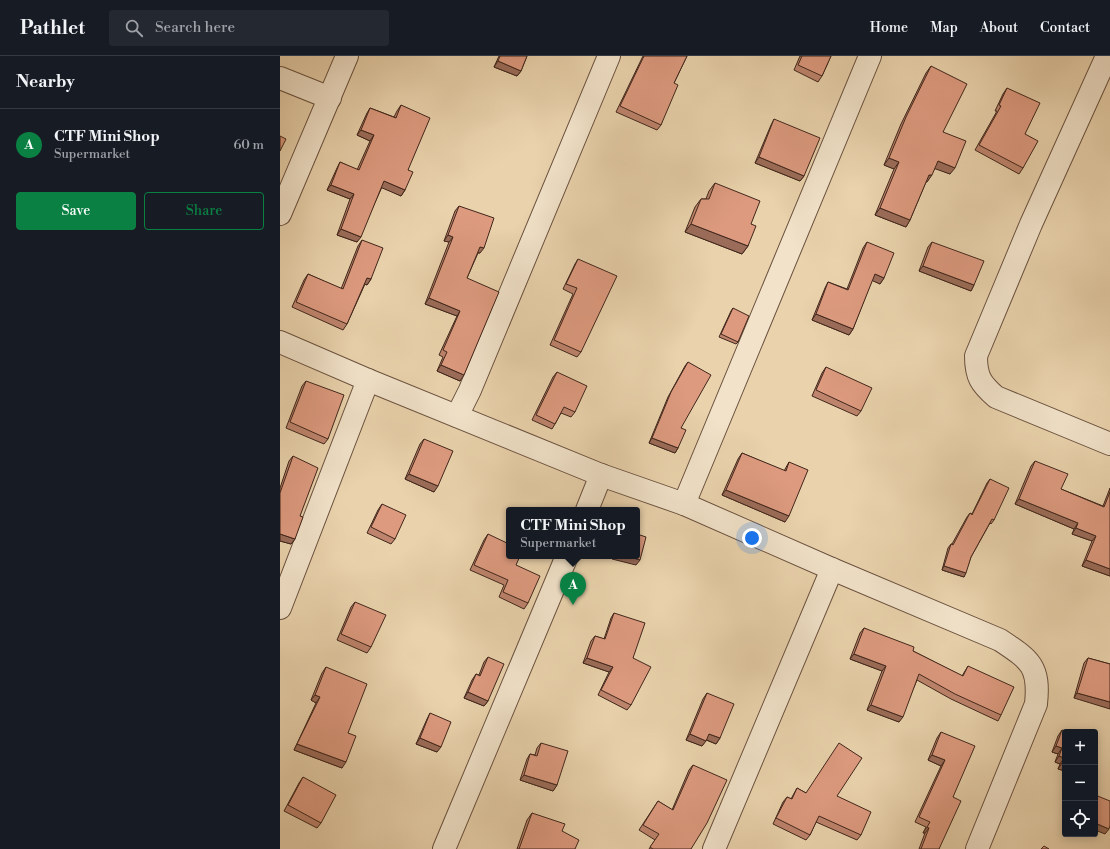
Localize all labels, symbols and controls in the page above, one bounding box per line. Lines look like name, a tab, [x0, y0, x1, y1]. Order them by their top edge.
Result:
search box	[109, 10, 389, 46]
text: Pathlet	[20, 16, 85, 40]
icon: search	[123, 17, 145, 39]
text: Search here	[155, 18, 235, 37]
text: Home	[870, 19, 908, 37]
text: Map	[930, 19, 958, 37]
text: About	[980, 19, 1018, 37]
text: Contact	[1040, 19, 1090, 37]
text: Nearby	[16, 71, 75, 93]
text: CTF Mini Shop	[54, 127, 160, 146]
text: A	[24, 137, 34, 153]
text: 60 m	[233, 137, 264, 153]
text: Supermarket	[54, 146, 130, 162]
button: Save	[16, 192, 136, 230]
button: Share	[144, 192, 264, 230]
popup	[506, 507, 640, 559]
text: CTF Mini Shop	[520, 516, 626, 535]
your location	[742, 528, 762, 548]
text: Supermarket	[520, 535, 596, 551]
pin: A	[560, 572, 586, 605]
map controls	[1062, 729, 1098, 837]
button: +	[1062, 729, 1098, 765]
button: −	[1062, 765, 1098, 801]
button: locate	[1062, 801, 1098, 837]

